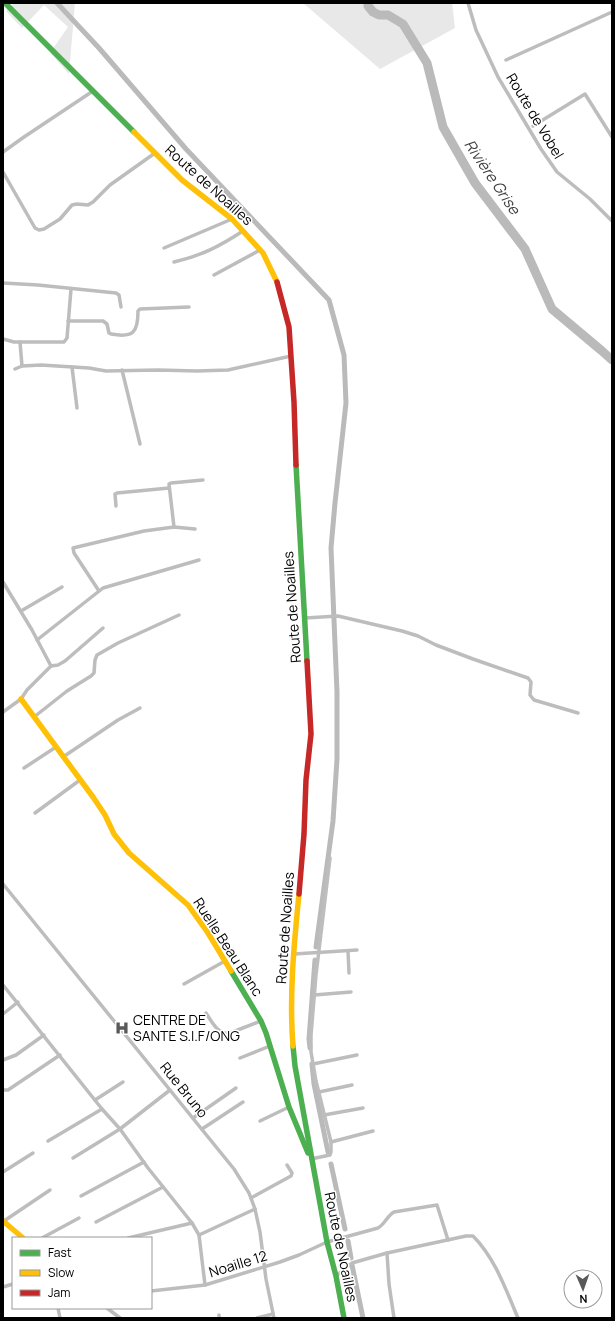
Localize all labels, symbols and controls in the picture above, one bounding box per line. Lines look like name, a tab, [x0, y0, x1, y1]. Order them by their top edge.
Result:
street label: Route de Vobel	[502, 69, 568, 162]
water label: Rivière Grise	[460, 135, 526, 219]
street label: Route de Noailles	[161, 140, 257, 229]
street label: Route de Noailles	[278, 551, 305, 664]
street label: Route de Noailles	[271, 871, 298, 984]
street label: Ruelle Beau Blanc	[189, 894, 268, 1000]
place label: CENTRE DE SANTE S.I.F/ONG	[133, 1010, 240, 1045]
hospital icon: CENTRE DE SANTE S.I.F/ONG	[114, 1020, 130, 1036]
street label: Rue Bruno	[156, 1058, 213, 1122]
street label: Route de Noailles	[321, 1190, 362, 1304]
legend	[12, 1237, 152, 1309]
text: Fast	[48, 1244, 72, 1261]
street label: Noaille 12	[206, 1246, 269, 1281]
text: Slow	[48, 1264, 74, 1281]
north arrow	[563, 1269, 603, 1309]
text: Jam	[48, 1284, 70, 1301]
text: N	[579, 1292, 588, 1307]

